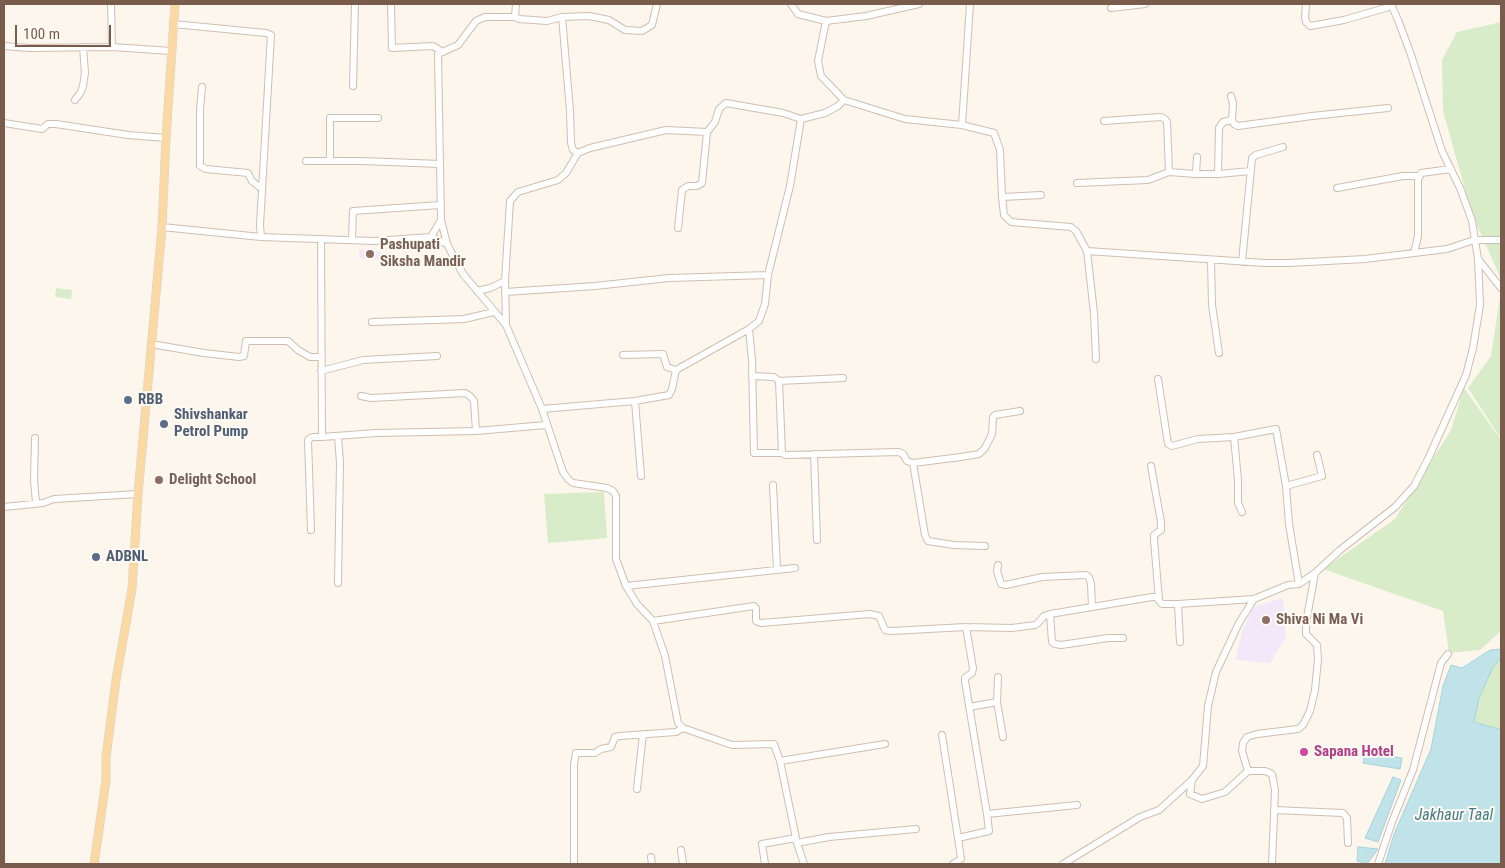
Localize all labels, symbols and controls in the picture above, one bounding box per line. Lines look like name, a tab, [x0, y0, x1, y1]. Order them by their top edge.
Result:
scale bar	[18, 15, 114, 47]
text: 100 m	[23, 25, 60, 43]
place label: Pashupati Siksha Mandir	[380, 236, 466, 271]
marker: Pashupati Siksha Mandir	[364, 248, 376, 260]
place label: RBB	[138, 391, 163, 409]
marker: RBB	[122, 394, 134, 406]
place label: Shivshankar Petrol Pump	[174, 406, 248, 441]
marker: Shivshankar Petrol Pump	[158, 418, 170, 430]
place label: Delight School	[169, 471, 256, 489]
marker: Delight School	[153, 474, 165, 486]
place label: ADBNL	[106, 548, 148, 566]
marker: ADBNL	[90, 551, 102, 563]
place label: Shiva Ni Ma Vi	[1276, 611, 1363, 629]
marker: Shiva Ni Ma Vi	[1260, 614, 1272, 626]
place label: Sapana Hotel	[1314, 743, 1394, 761]
marker: Sapana Hotel	[1298, 746, 1310, 758]
water label: Jakhaur Taal	[1415, 806, 1493, 826]

